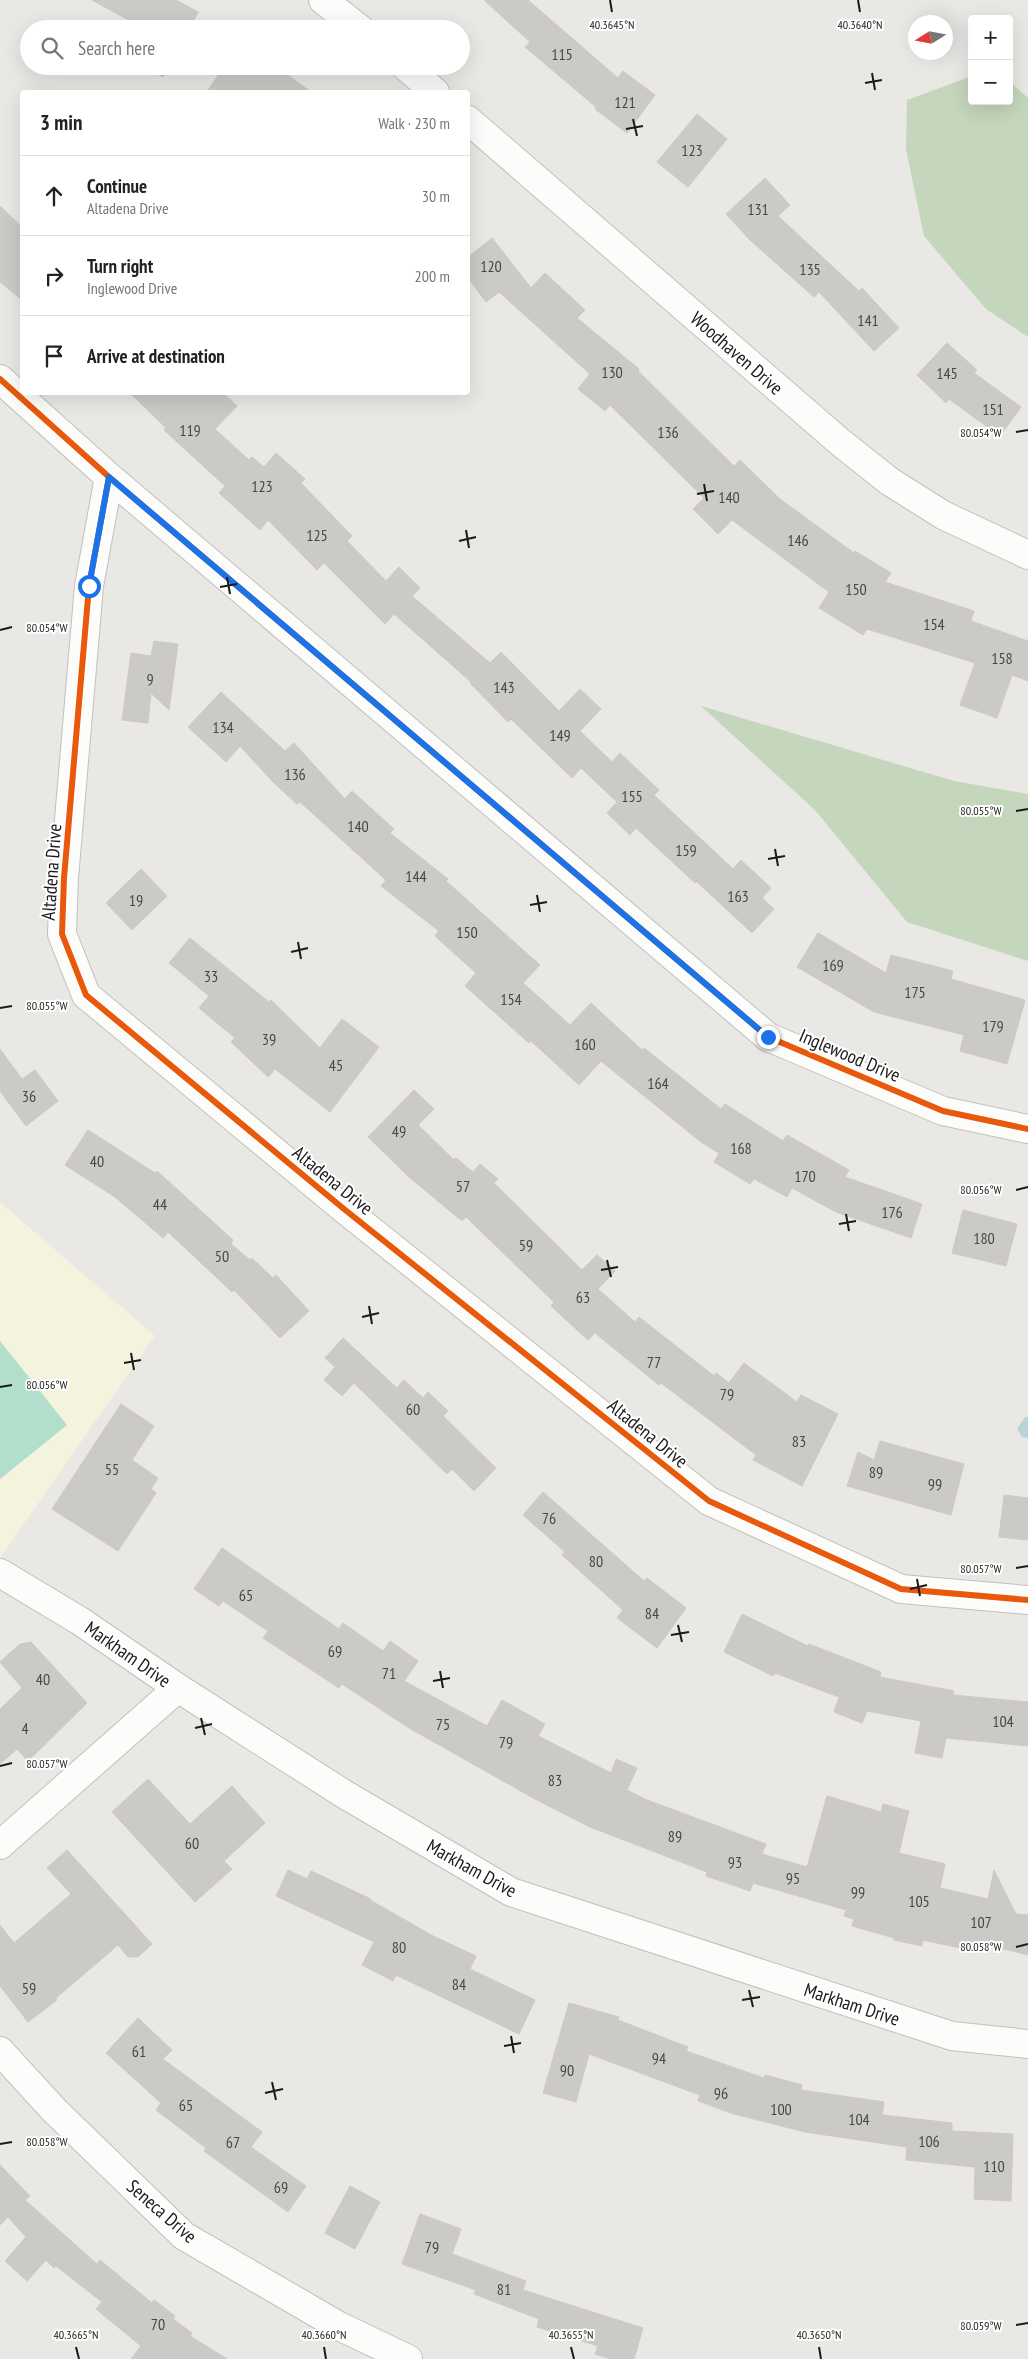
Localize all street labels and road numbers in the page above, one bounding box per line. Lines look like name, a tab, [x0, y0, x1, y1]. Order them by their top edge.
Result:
street label: Woodhaven Drive	[686, 306, 788, 400]
street label: Altadena Drive	[36, 823, 66, 921]
street label: Inglewood Drive	[796, 1023, 904, 1087]
street label: Altadena Drive	[288, 1140, 378, 1220]
street label: Altadena Drive	[603, 1393, 693, 1473]
street label: Markham Drive	[80, 1616, 176, 1692]
street label: Markham Drive	[423, 1833, 521, 1903]
street label: Markham Drive	[801, 1977, 903, 2031]
street label: Seneca Drive	[122, 2174, 202, 2248]

